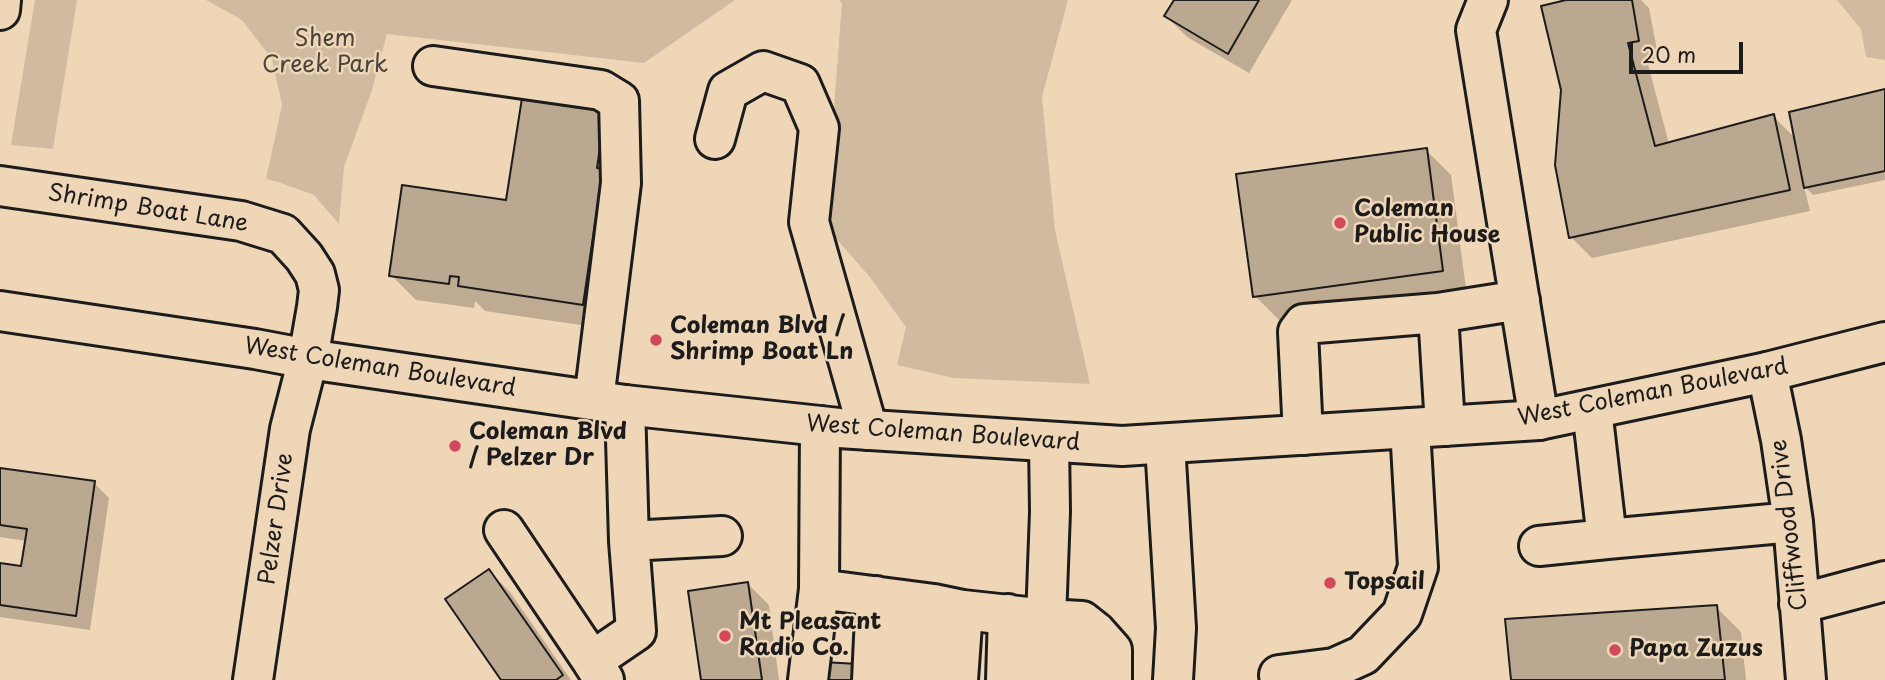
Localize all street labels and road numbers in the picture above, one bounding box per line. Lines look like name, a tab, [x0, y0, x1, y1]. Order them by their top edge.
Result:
street label: Shrimp Boat Lane	[46, 180, 250, 238]
street label: West Coleman Boulevard	[242, 333, 518, 403]
street label: West Coleman Boulevard	[1516, 353, 1790, 433]
street label: West Coleman Boulevard	[805, 411, 1081, 457]
street label: Cliffwood Drive	[1766, 438, 1814, 612]
street label: Pelzer Drive	[254, 451, 300, 587]

